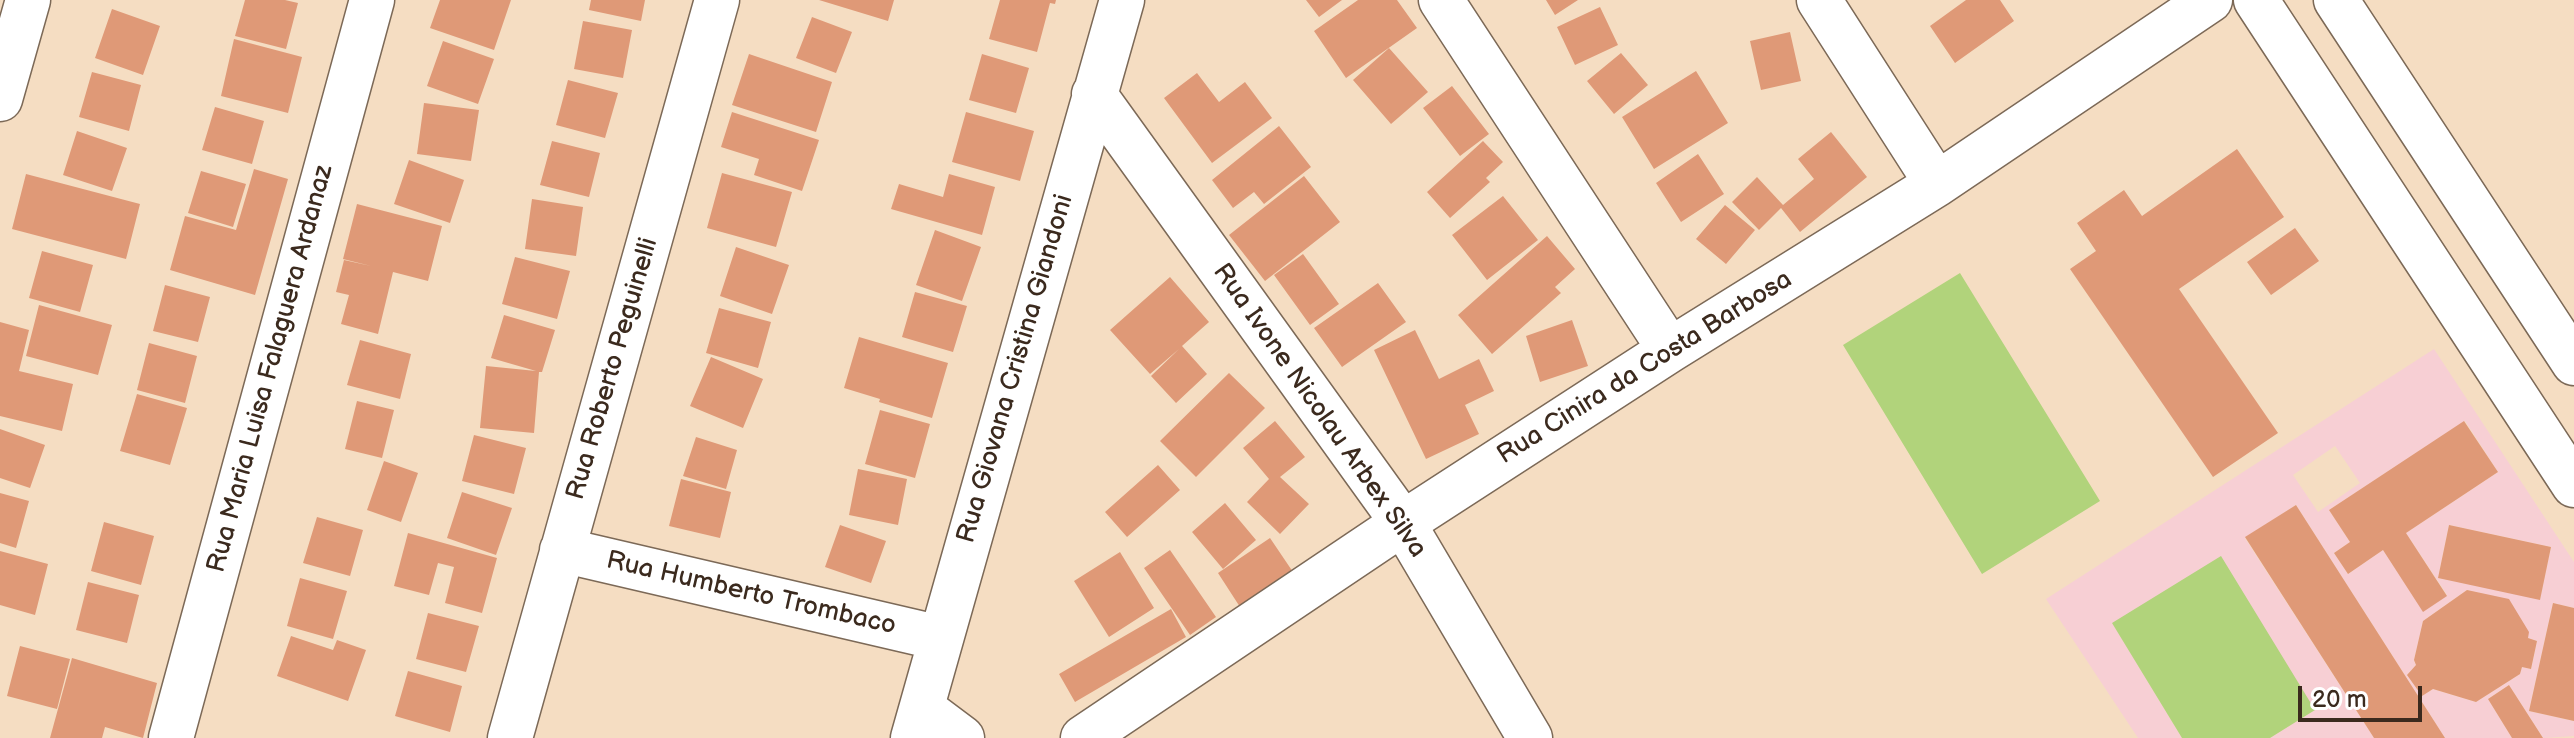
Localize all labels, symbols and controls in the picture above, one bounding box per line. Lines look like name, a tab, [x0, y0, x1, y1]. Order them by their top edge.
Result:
street label: Rua Maria Luisa Falaguera Ardanaz	[201, 162, 341, 576]
street label: Rua Giovana Cristina Giandoni	[951, 191, 1081, 547]
street label: Rua Roberto Peguinelli	[561, 235, 665, 503]
street label: Rua Ivone Nicolau Arbex Silva	[1205, 258, 1433, 564]
street label: Rua Cinira da Costa Barbosa	[1492, 264, 1798, 472]
street label: Rua Humberto Trombaco	[603, 545, 899, 643]
scale bar	[2302, 670, 2426, 720]
text: 20 m	[2312, 685, 2367, 714]

